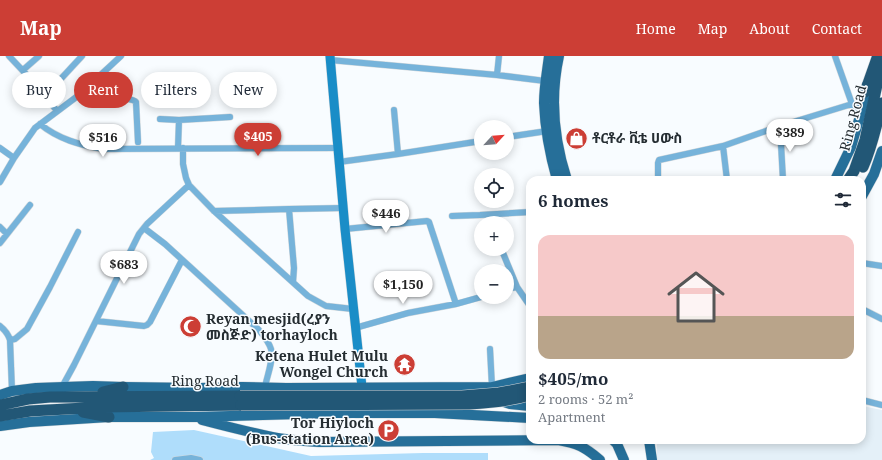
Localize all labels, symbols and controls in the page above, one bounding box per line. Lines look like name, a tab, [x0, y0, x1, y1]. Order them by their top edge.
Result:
text: Map	[20, 15, 62, 41]
text: Home	[636, 19, 676, 38]
text: Map	[698, 19, 727, 38]
text: About	[749, 19, 790, 38]
text: Contact	[812, 19, 862, 38]
chip: Buy	[12, 72, 66, 108]
chip: Rent	[74, 72, 133, 108]
chip: Filters	[141, 72, 211, 108]
chip: New	[219, 72, 277, 108]
street label: Ring Road	[835, 82, 871, 153]
pin: $389	[766, 119, 814, 153]
north arrow	[474, 120, 514, 160]
map controls	[474, 120, 514, 304]
pin: $405	[234, 123, 282, 157]
text: $389	[775, 123, 805, 141]
pin: $516	[79, 124, 127, 158]
shop icon: ቶርቶራ ቪቴ ሀውስ	[563, 125, 589, 151]
text: $405	[243, 127, 273, 145]
text: $516	[88, 128, 118, 146]
place label: ቶርቶራ ቪቴ ሀውስ	[592, 128, 682, 147]
button: locate	[474, 168, 514, 208]
text: 6 homes	[538, 189, 608, 212]
icon: filters	[832, 189, 854, 211]
pin: $446	[362, 200, 410, 234]
text: $446	[371, 204, 401, 222]
button: +	[474, 216, 514, 256]
pin: $683	[100, 251, 148, 285]
text: $683	[109, 255, 139, 273]
icon: home	[660, 261, 732, 333]
button: −	[474, 264, 514, 304]
pin: $1,150	[370, 271, 436, 305]
text: $1,150	[383, 275, 423, 293]
place label: Reyan mesjid(ረያን መስጅድ) torhayloch	[206, 309, 338, 344]
mosque icon: Reyan mesjid(ረያን መስጅድ) torhayloch	[177, 314, 203, 340]
place label: Ketena Hulet Mulu Wongel Church	[255, 346, 388, 381]
temple icon: Ketena Hulet Mulu Wongel Church	[391, 351, 417, 377]
text: $405/mo	[538, 367, 609, 390]
street label: Ring Road	[171, 371, 239, 390]
text: 2 rooms · 52 m²	[538, 390, 633, 408]
text: Apartment	[538, 408, 605, 426]
place label: Tor Hiyloch (Bus-station Area)	[246, 413, 374, 448]
parking icon: Tor Hiyloch (Bus-station Area)	[376, 418, 402, 444]

